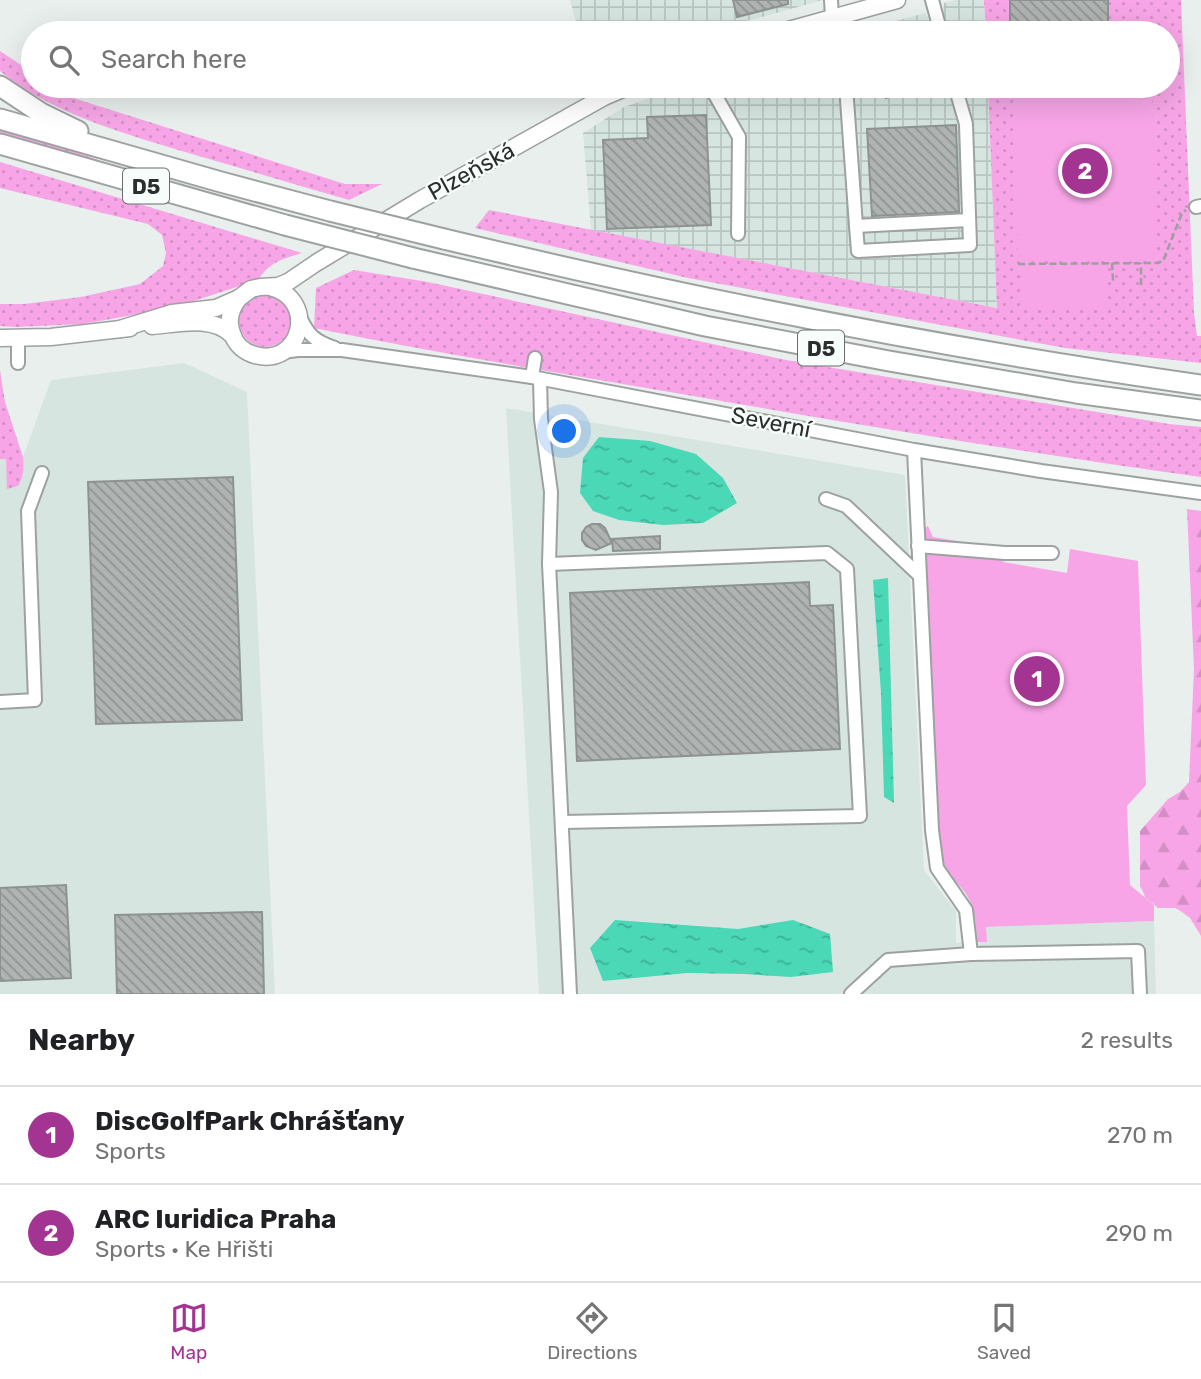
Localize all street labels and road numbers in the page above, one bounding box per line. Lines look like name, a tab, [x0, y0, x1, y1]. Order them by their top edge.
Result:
street label: Plzeňská	[423, 136, 519, 206]
road number: D5	[123, 168, 169, 204]
road number: D5	[798, 330, 844, 366]
street label: Severní	[729, 401, 814, 444]

